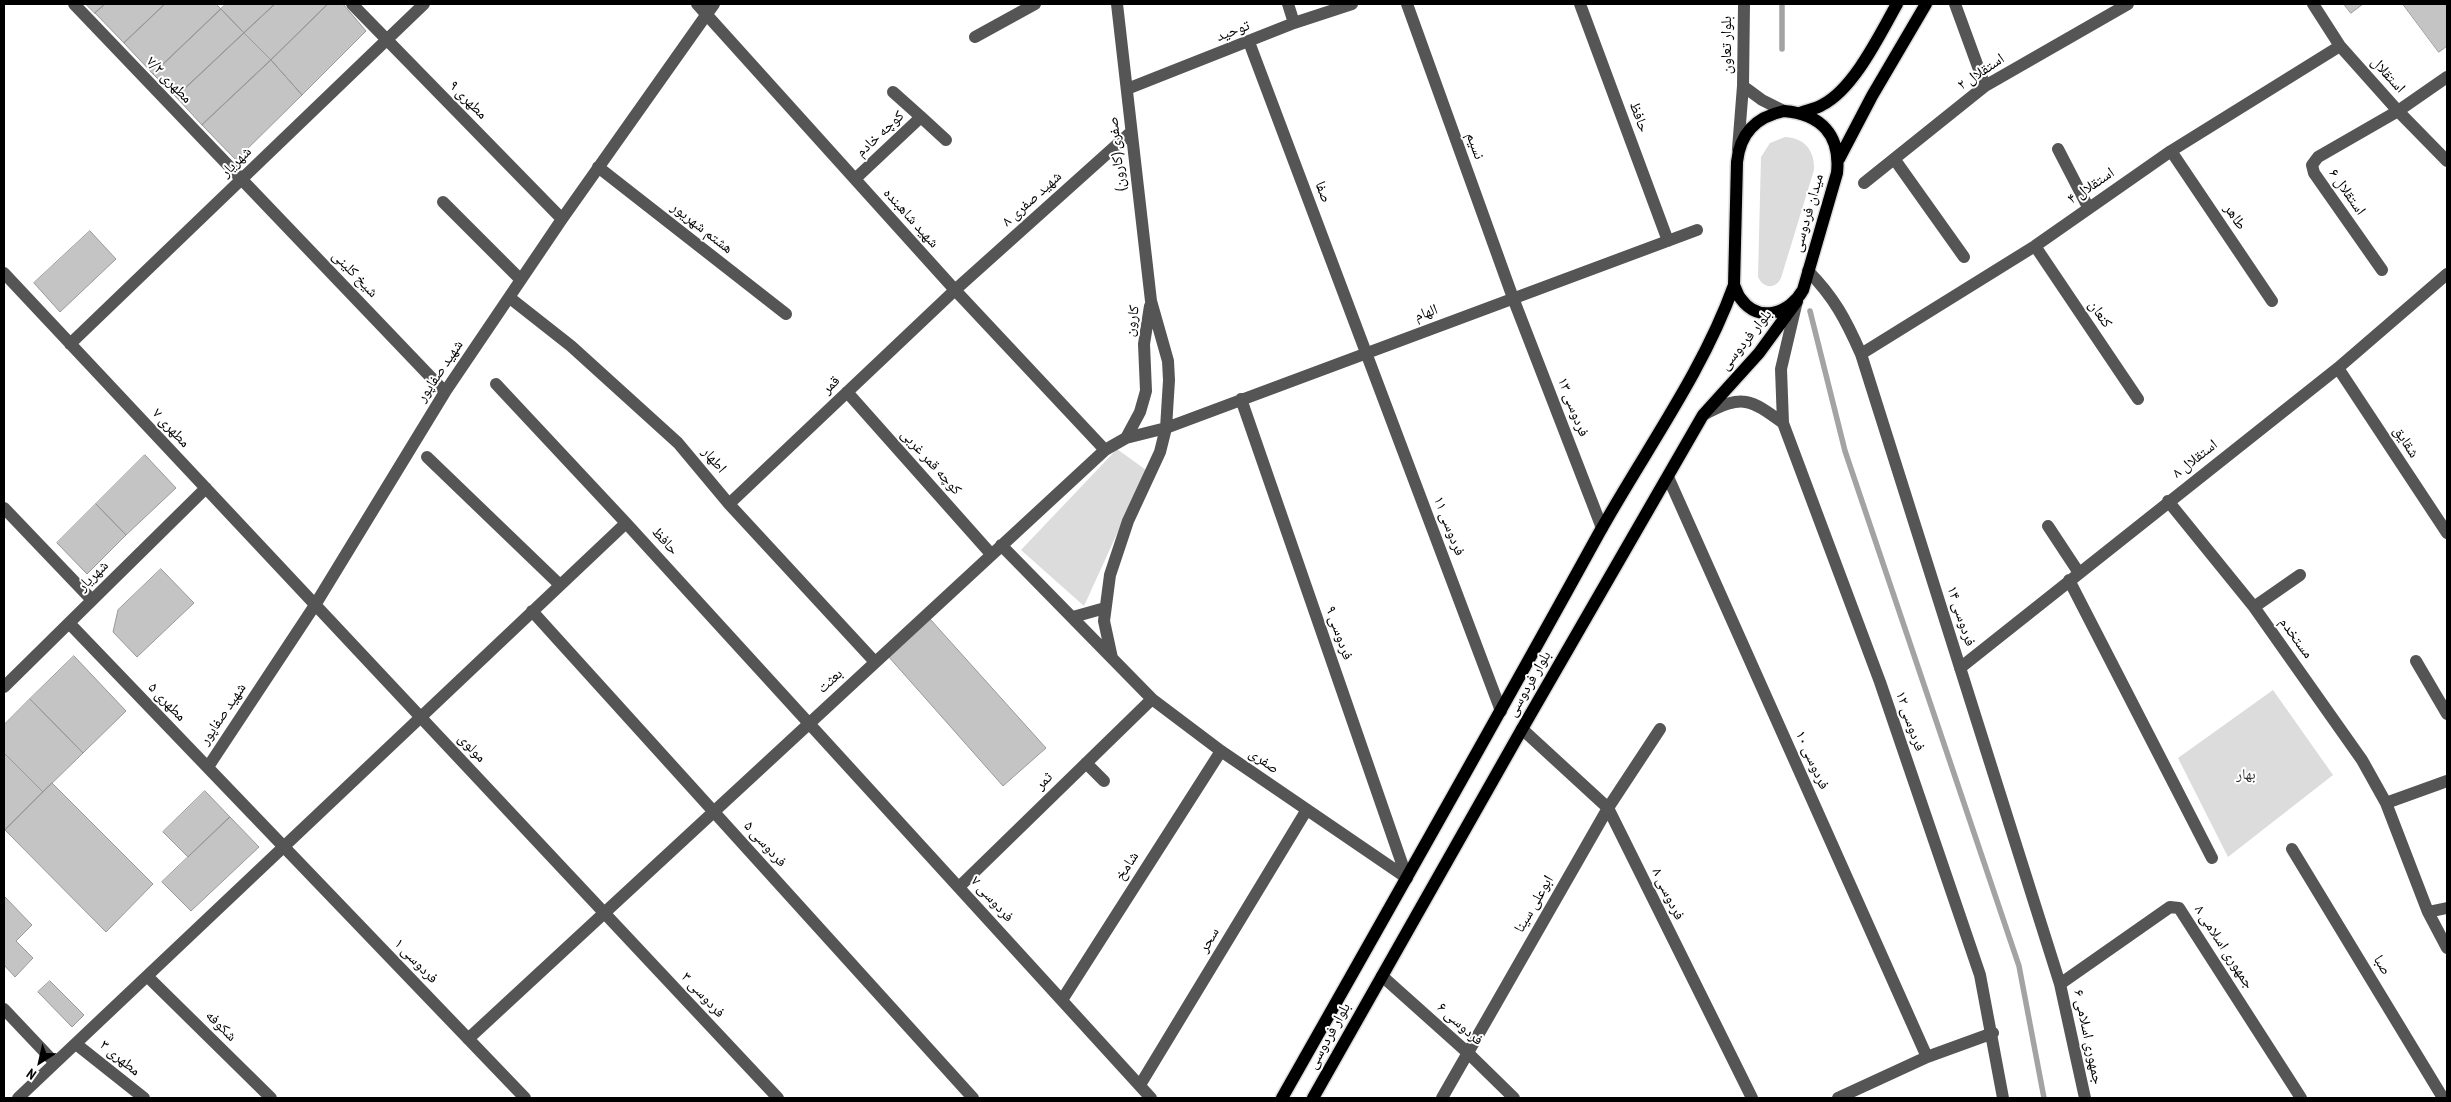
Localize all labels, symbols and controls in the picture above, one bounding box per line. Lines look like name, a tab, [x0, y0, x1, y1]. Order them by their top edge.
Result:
street label: توحید	[1214, 16, 1252, 46]
street label: بلوار تعاون	[1718, 16, 1736, 74]
street label: استقلال ۲	[1954, 50, 2008, 94]
street label: مطهری ۷/۲	[142, 53, 196, 107]
street label: استقلال	[2367, 53, 2409, 97]
street label: مطهری ۹	[445, 77, 491, 123]
street label: حافظ	[1625, 99, 1653, 135]
street label: کوچه خادم	[852, 107, 908, 161]
street label: صفری (کارون)	[1104, 116, 1130, 192]
street label: نسیم	[1462, 130, 1488, 162]
street label: شهریار	[217, 143, 255, 181]
street label: استقلال ۴	[2064, 164, 2118, 208]
street label: استقلال ۶	[2325, 165, 2369, 219]
street label: شهید صفری ۸	[998, 168, 1066, 230]
street label: میدان فردوسی	[1788, 172, 1828, 254]
street label: صفا	[1311, 179, 1335, 205]
street label: شهید شاهبنده	[879, 184, 943, 252]
street label: هشتم شهریور	[667, 198, 737, 258]
street label: طاهر	[2220, 201, 2250, 233]
street label: شیخ کلینی	[328, 247, 382, 301]
street label: کنعان	[2084, 297, 2116, 331]
street label: الهام	[1412, 301, 1440, 325]
street label: کارون	[1120, 304, 1144, 338]
street label: بلوار فردوسی	[1716, 306, 1776, 374]
street label: شهید صفاپور	[413, 337, 467, 405]
street label: قمر	[818, 372, 844, 398]
street label: فردوسی ۱۳	[1553, 375, 1593, 439]
street label: مطهری ۷	[148, 405, 194, 451]
street label: شقایق	[2389, 423, 2423, 461]
street label: کوچه قمر غربی	[897, 425, 965, 499]
street label: استقلال ۸	[2169, 436, 2221, 482]
street label: اطهار	[698, 443, 730, 477]
street label: فردوسی ۱۱	[1429, 494, 1469, 558]
street label: حافظ	[648, 523, 682, 559]
street label: شهریار	[74, 557, 112, 595]
street label: فردوسی ۱۴	[1943, 584, 1979, 648]
street label: فردوسی ۹	[1321, 604, 1357, 662]
street label: مستخدم	[2275, 614, 2317, 662]
street label: بلوار فردوسی	[1503, 648, 1555, 720]
street label: بعثت	[814, 665, 846, 697]
street label: مطهری ۵	[144, 679, 190, 725]
street label: شهید صفاپور	[196, 680, 250, 748]
street label: فردوسی ۱۲	[1891, 689, 1929, 753]
street label: فردوسی ۱۰	[1791, 728, 1833, 792]
street label: مولوی	[454, 730, 490, 766]
street label: صفری	[1245, 744, 1283, 778]
park label: بهار	[2236, 766, 2256, 784]
street label: ثمر	[1031, 768, 1057, 794]
street label: فردوسی ۵	[740, 817, 790, 871]
street label: شامخ	[1111, 848, 1143, 884]
street label: فردوسی ۸	[1648, 865, 1688, 923]
street label: فردوسی ۷	[967, 872, 1017, 926]
street label: ابوعلی سینا	[1510, 872, 1558, 936]
street label: جمهوری اسلامی ۸	[2190, 902, 2258, 992]
street label: سحر	[1195, 924, 1223, 956]
street label: فردوسی ۱	[390, 935, 442, 987]
street label: صبا	[2369, 952, 2395, 978]
street label: فردوسی ۳	[677, 969, 729, 1021]
street label: جمهوری اسلامی ۶	[2069, 988, 2107, 1086]
street label: فردوسی ۶	[1433, 999, 1487, 1049]
street label: بلوار فردوسی	[1303, 1000, 1355, 1072]
street label: شکوفه	[202, 1007, 240, 1045]
street label: مطهری ۳	[96, 1036, 144, 1080]
north arrow	[15, 1037, 65, 1087]
text: N	[23, 1065, 40, 1084]

